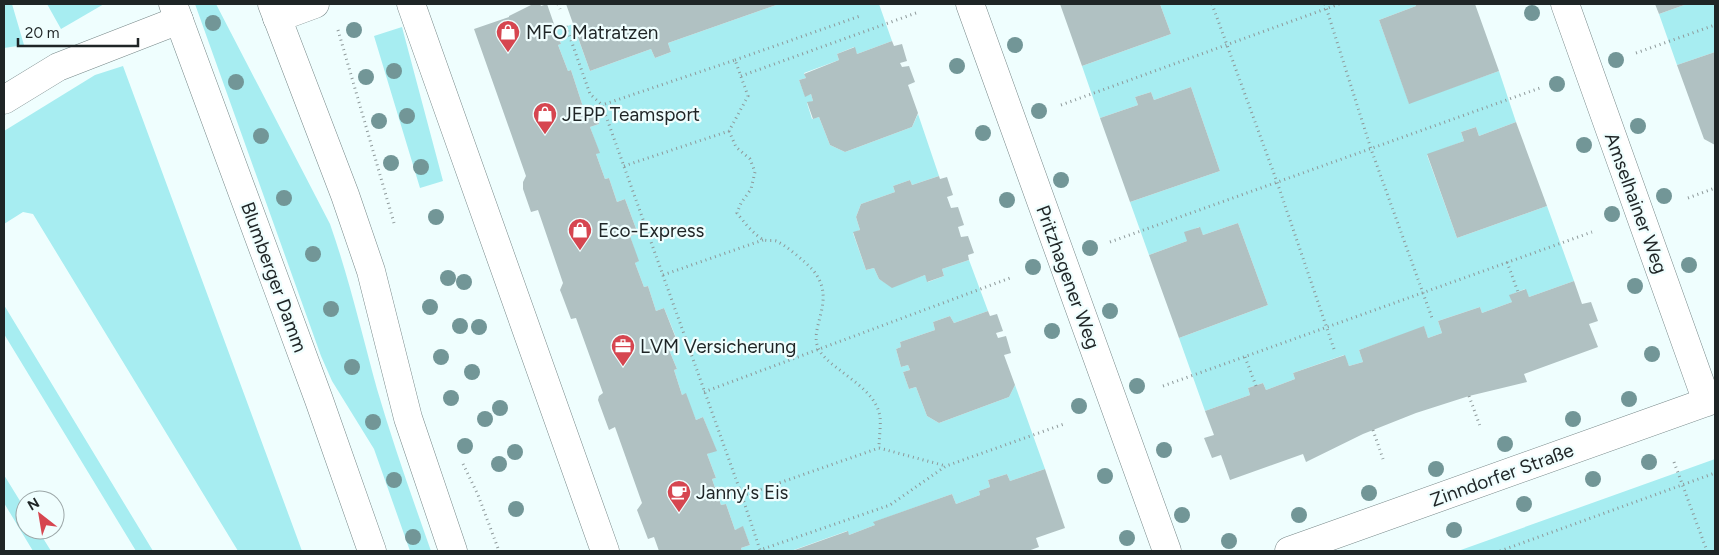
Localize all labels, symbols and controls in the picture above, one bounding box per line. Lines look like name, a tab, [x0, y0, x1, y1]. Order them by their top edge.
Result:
scale bar	[18, 15, 138, 47]
shop icon: MFO Matratzen	[495, 19, 521, 53]
place label: MFO Matratzen	[526, 21, 658, 44]
text: 20 m	[25, 24, 59, 42]
shop icon: JEPP Teamsport	[532, 101, 558, 135]
place label: JEPP Teamsport	[562, 103, 700, 126]
street label: Amselhainer Weg	[1600, 129, 1672, 277]
street label: Blumberger Damm	[236, 199, 312, 355]
street label: Pritzhagener Weg	[1031, 202, 1105, 352]
shop icon: Eco-Express	[567, 217, 593, 251]
place label: Eco-Express	[598, 219, 705, 242]
office icon: LVM Versicherung	[610, 333, 636, 367]
place label: LVM Versicherung	[640, 335, 796, 358]
street label: Zinndorfer Straße	[1427, 438, 1577, 512]
cafe icon: Janny's Eis	[666, 479, 692, 513]
place label: Janny's Eis	[696, 481, 789, 504]
north arrow	[15, 490, 65, 540]
text: N	[25, 494, 43, 514]

